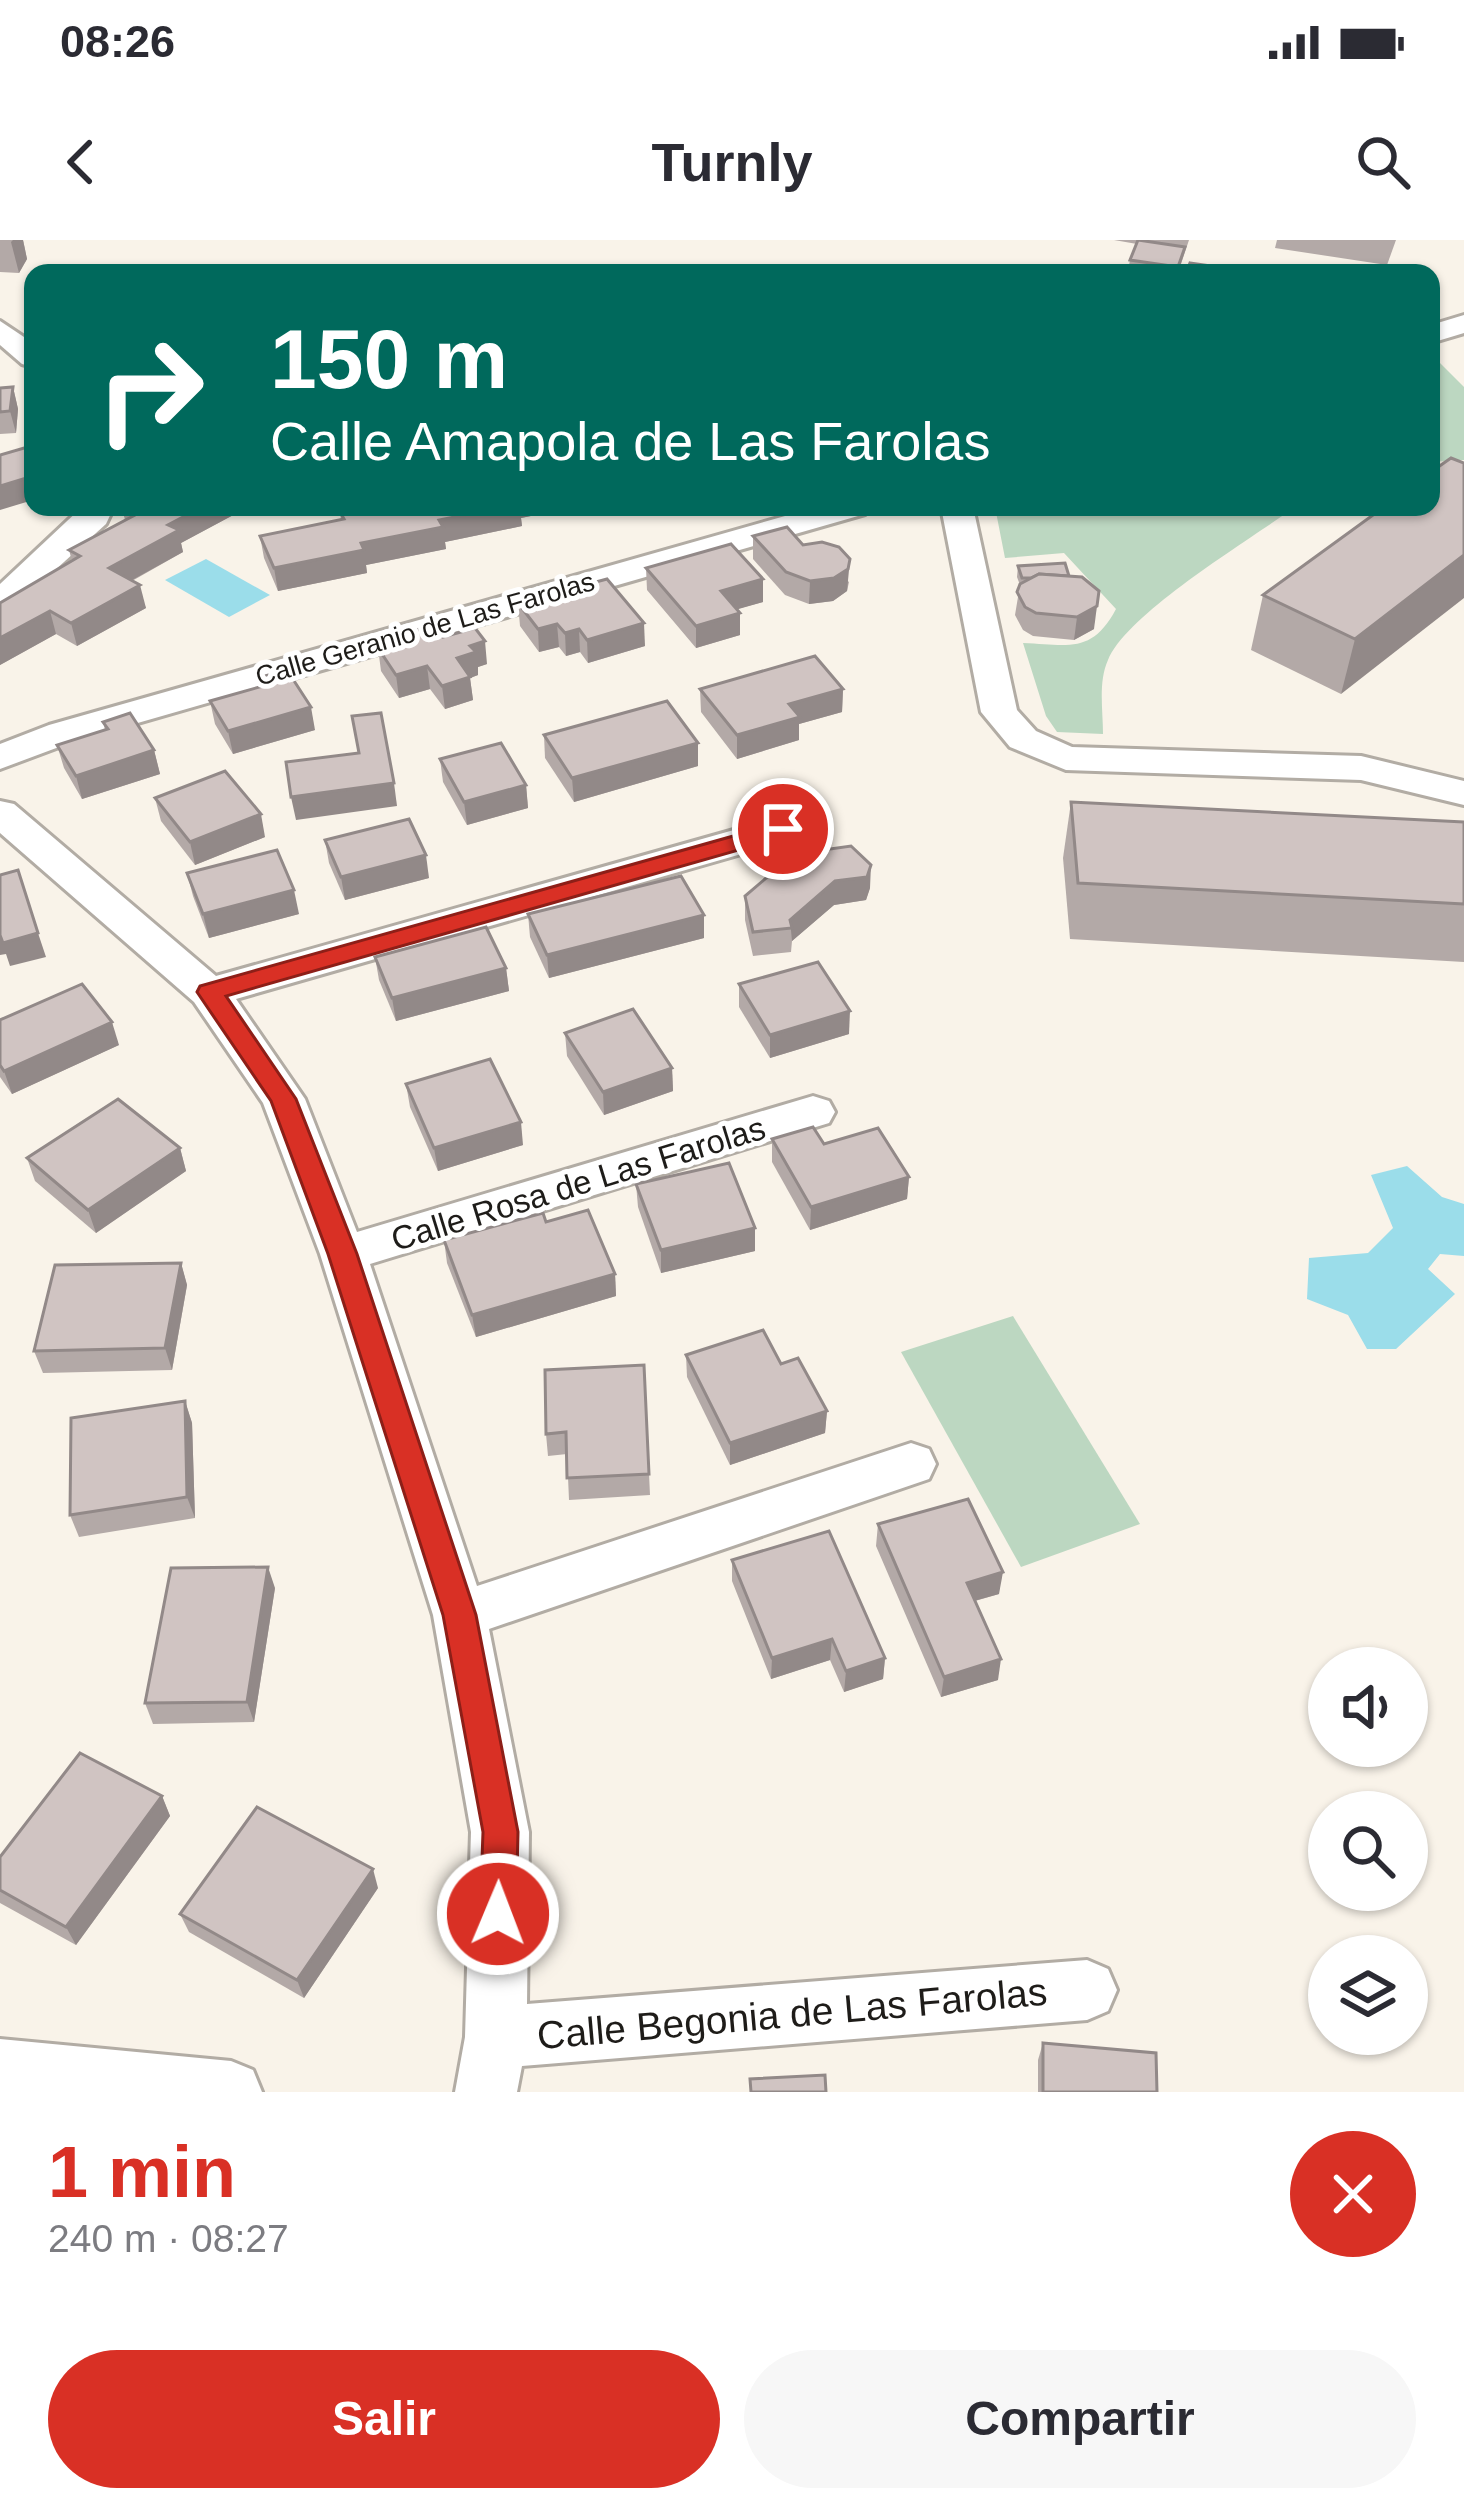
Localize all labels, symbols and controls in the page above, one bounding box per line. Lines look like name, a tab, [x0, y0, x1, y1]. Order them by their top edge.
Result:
text: 08:26	[60, 16, 175, 67]
icon: back	[48, 129, 114, 195]
icon: search	[1350, 129, 1416, 195]
text: Turnly	[652, 132, 813, 192]
icon: right	[72, 312, 228, 468]
text: 150 m	[270, 312, 508, 406]
text: Calle Amapola de Las Farolas	[270, 411, 990, 471]
street label: Calle Geranio de Las Farolas	[252, 566, 598, 692]
pin	[732, 778, 834, 880]
icon: arrive	[750, 796, 816, 862]
street label: Calle Rosa de Las Farolas	[387, 1109, 769, 1258]
map controls	[1308, 1647, 1428, 2055]
button: sound	[1308, 1647, 1428, 1767]
button: search	[1308, 1791, 1428, 1911]
position arrow	[435, 1851, 561, 1977]
button: layers	[1308, 1935, 1428, 2055]
street label: Calle Begonia de Las Farolas	[535, 1970, 1049, 2057]
button: close	[1290, 2131, 1416, 2257]
text: 1 min	[48, 2132, 236, 2212]
text: 240 m · 08:27	[48, 2217, 289, 2260]
button: Salir	[48, 2350, 720, 2488]
button: Compartir	[744, 2350, 1416, 2488]

